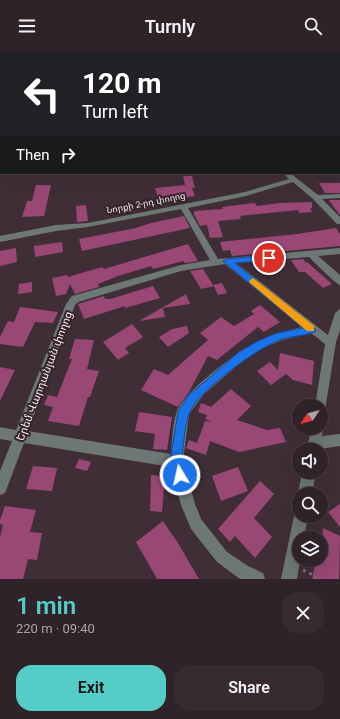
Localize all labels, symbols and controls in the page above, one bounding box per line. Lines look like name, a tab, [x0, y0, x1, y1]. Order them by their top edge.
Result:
icon: menu	[16, 15, 38, 37]
icon: search	[302, 15, 324, 37]
text: Turnly	[145, 16, 195, 37]
text: 120 m	[82, 67, 161, 100]
icon: left	[16, 68, 68, 120]
text: Turn left	[82, 101, 148, 122]
icon: right	[57, 144, 79, 166]
text: Then	[16, 146, 49, 164]
street label: Նորքի 2-րդ փողոց	[106, 190, 186, 216]
pin	[252, 241, 286, 275]
icon: arrive	[258, 247, 280, 269]
street label: Երեմ Վարդանյան փողոց	[14, 309, 75, 443]
north arrow	[292, 399, 328, 435]
map controls	[292, 399, 328, 567]
button: sound	[292, 443, 328, 479]
position arrow	[159, 454, 201, 496]
button: search	[292, 487, 328, 523]
button: layers	[292, 531, 328, 567]
text: 1 min	[16, 592, 76, 620]
button: close	[282, 592, 324, 634]
text: 220 m · 09:40	[16, 621, 95, 636]
button: Exit	[16, 665, 166, 711]
button: Share	[174, 665, 324, 711]

